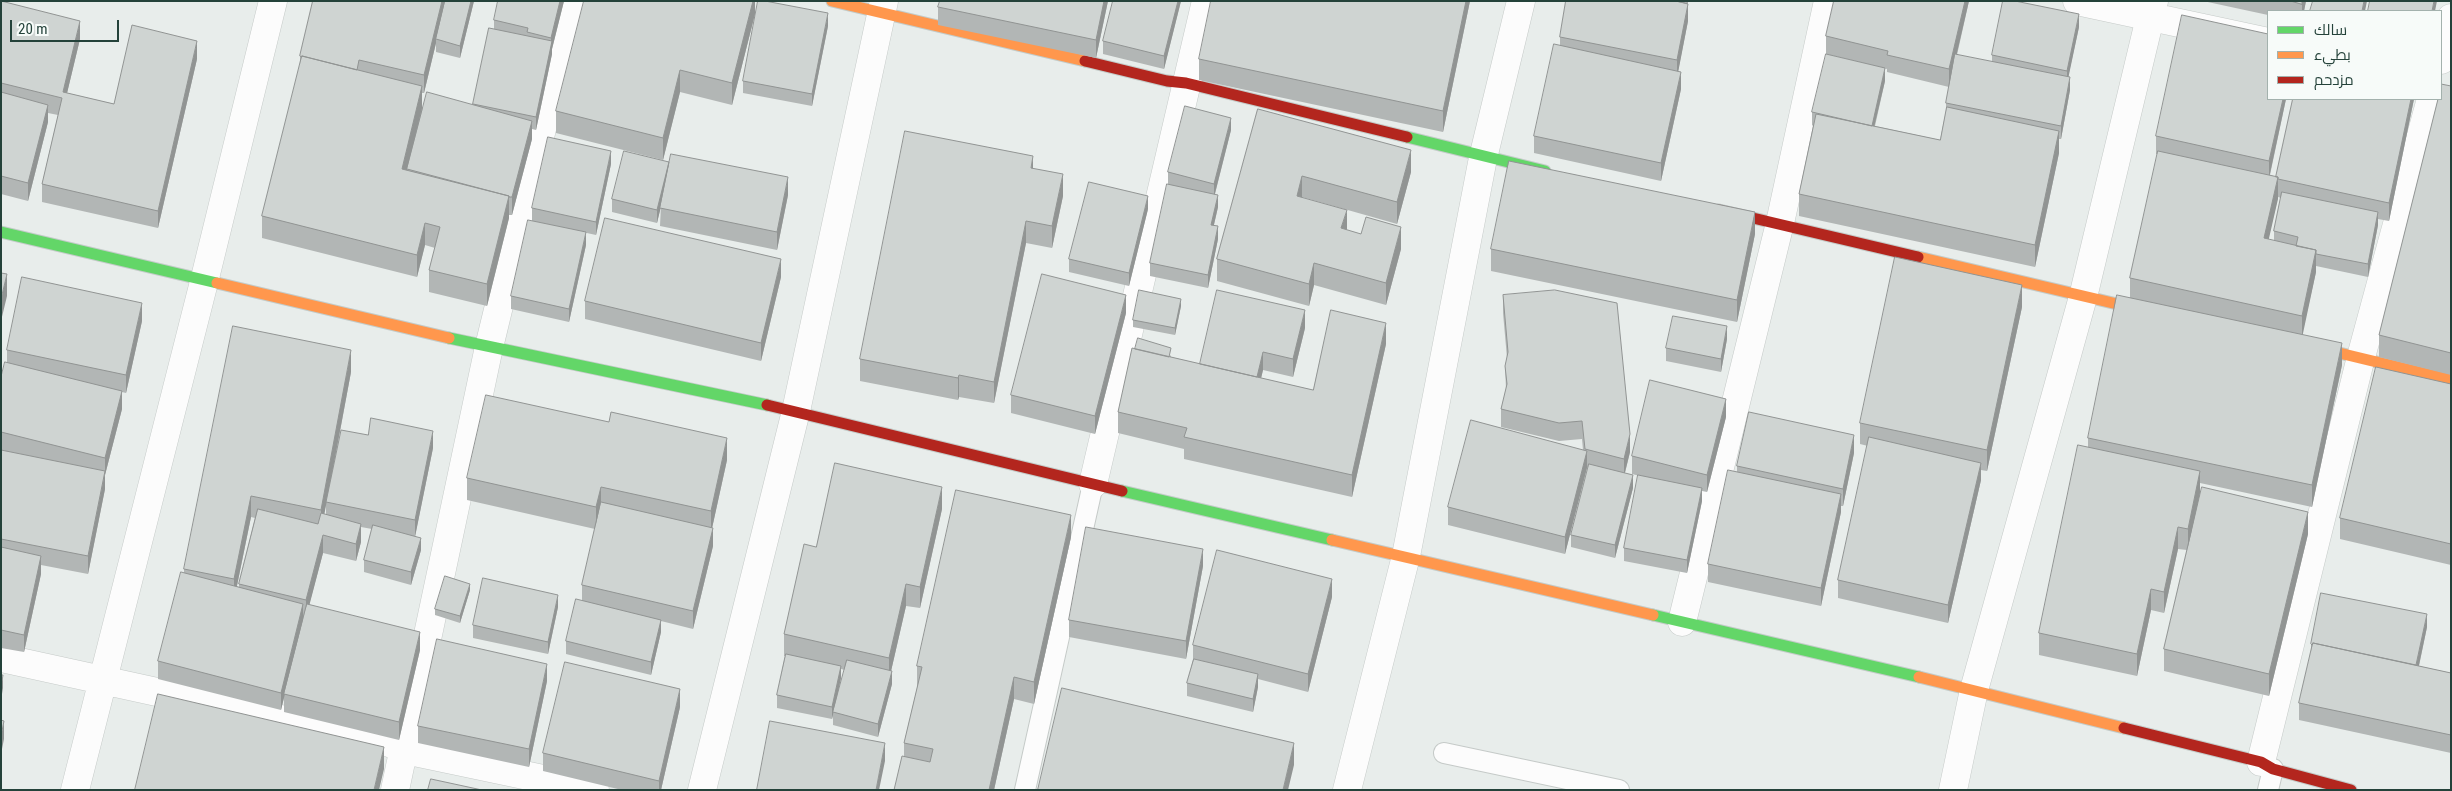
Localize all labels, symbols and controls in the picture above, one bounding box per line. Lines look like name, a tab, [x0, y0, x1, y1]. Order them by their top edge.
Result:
scale bar	[12, 10, 121, 42]
legend	[2267, 10, 2442, 100]
text: 20 m	[18, 20, 48, 38]
text: سالك	[2314, 21, 2347, 39]
text: بطيء	[2314, 46, 2351, 64]
text: مزدحم	[2314, 71, 2354, 89]

